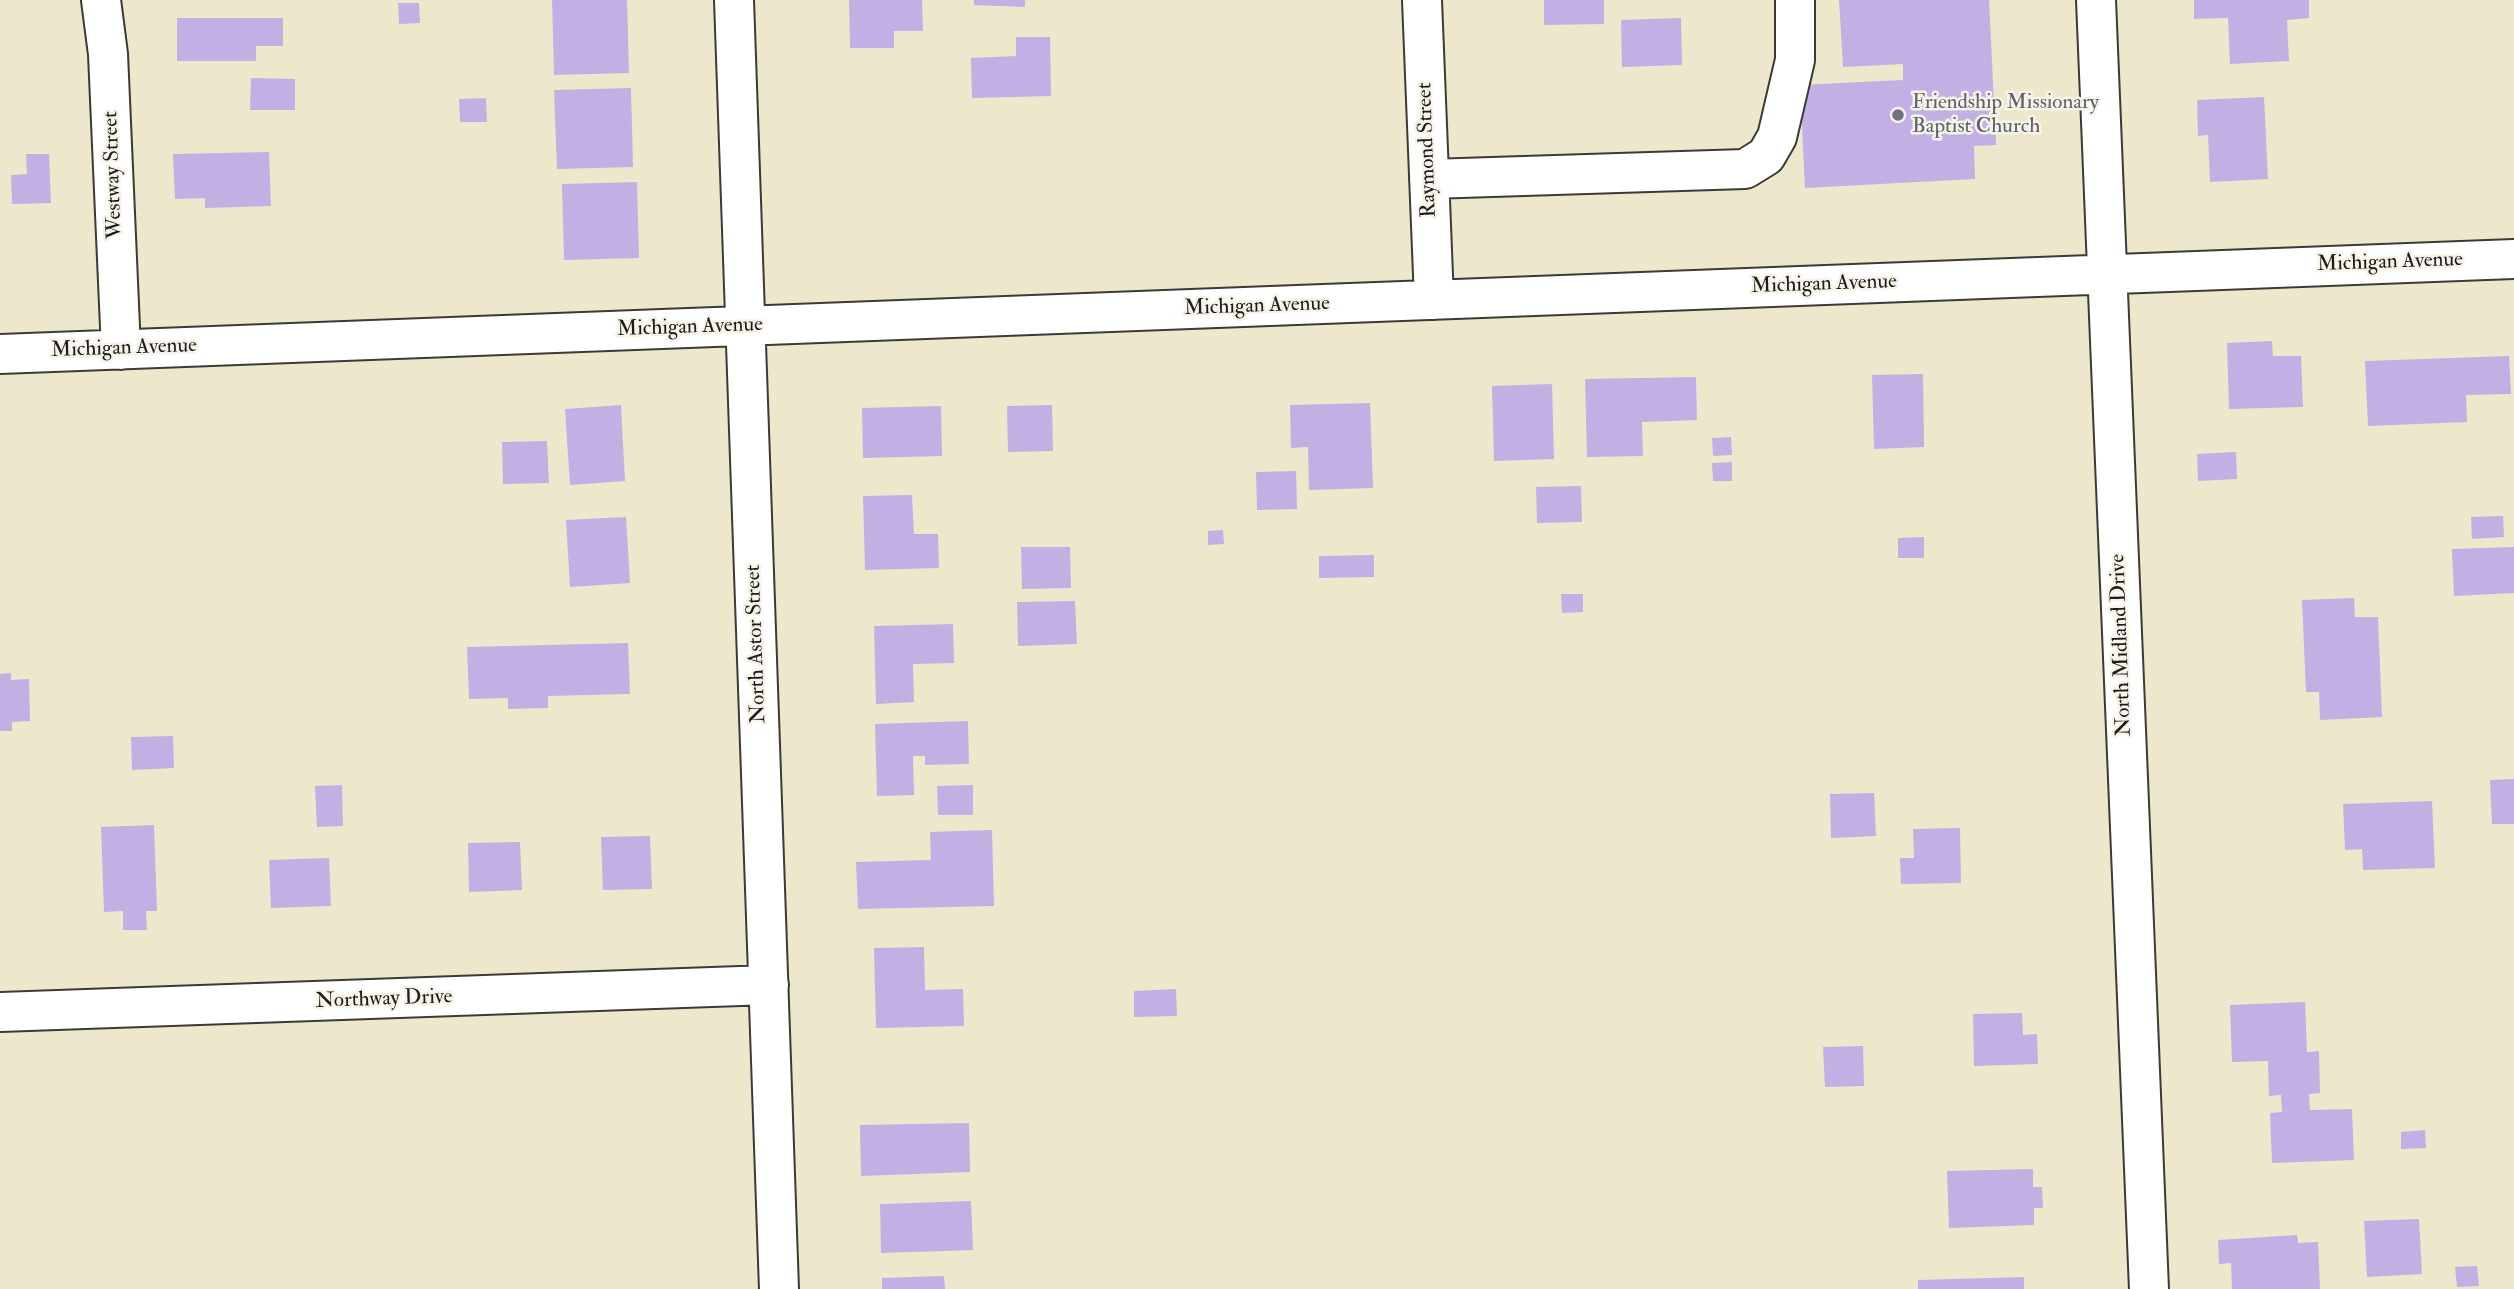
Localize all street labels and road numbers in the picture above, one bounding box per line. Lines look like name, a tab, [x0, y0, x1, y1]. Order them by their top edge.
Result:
street label: Raymond Street	[1413, 82, 1443, 218]
street label: Westway Street	[99, 111, 129, 239]
street label: Michigan Avenue	[2317, 248, 2463, 278]
street label: Michigan Avenue	[1751, 270, 1897, 300]
street label: Michigan Avenue	[1184, 292, 1330, 322]
street label: Michigan Avenue	[617, 313, 763, 343]
street label: Michigan Avenue	[51, 334, 197, 364]
street label: North Midland Drive	[2106, 553, 2138, 737]
street label: North Astor Street	[742, 564, 772, 724]
street label: Northway Drive	[315, 985, 453, 1015]

